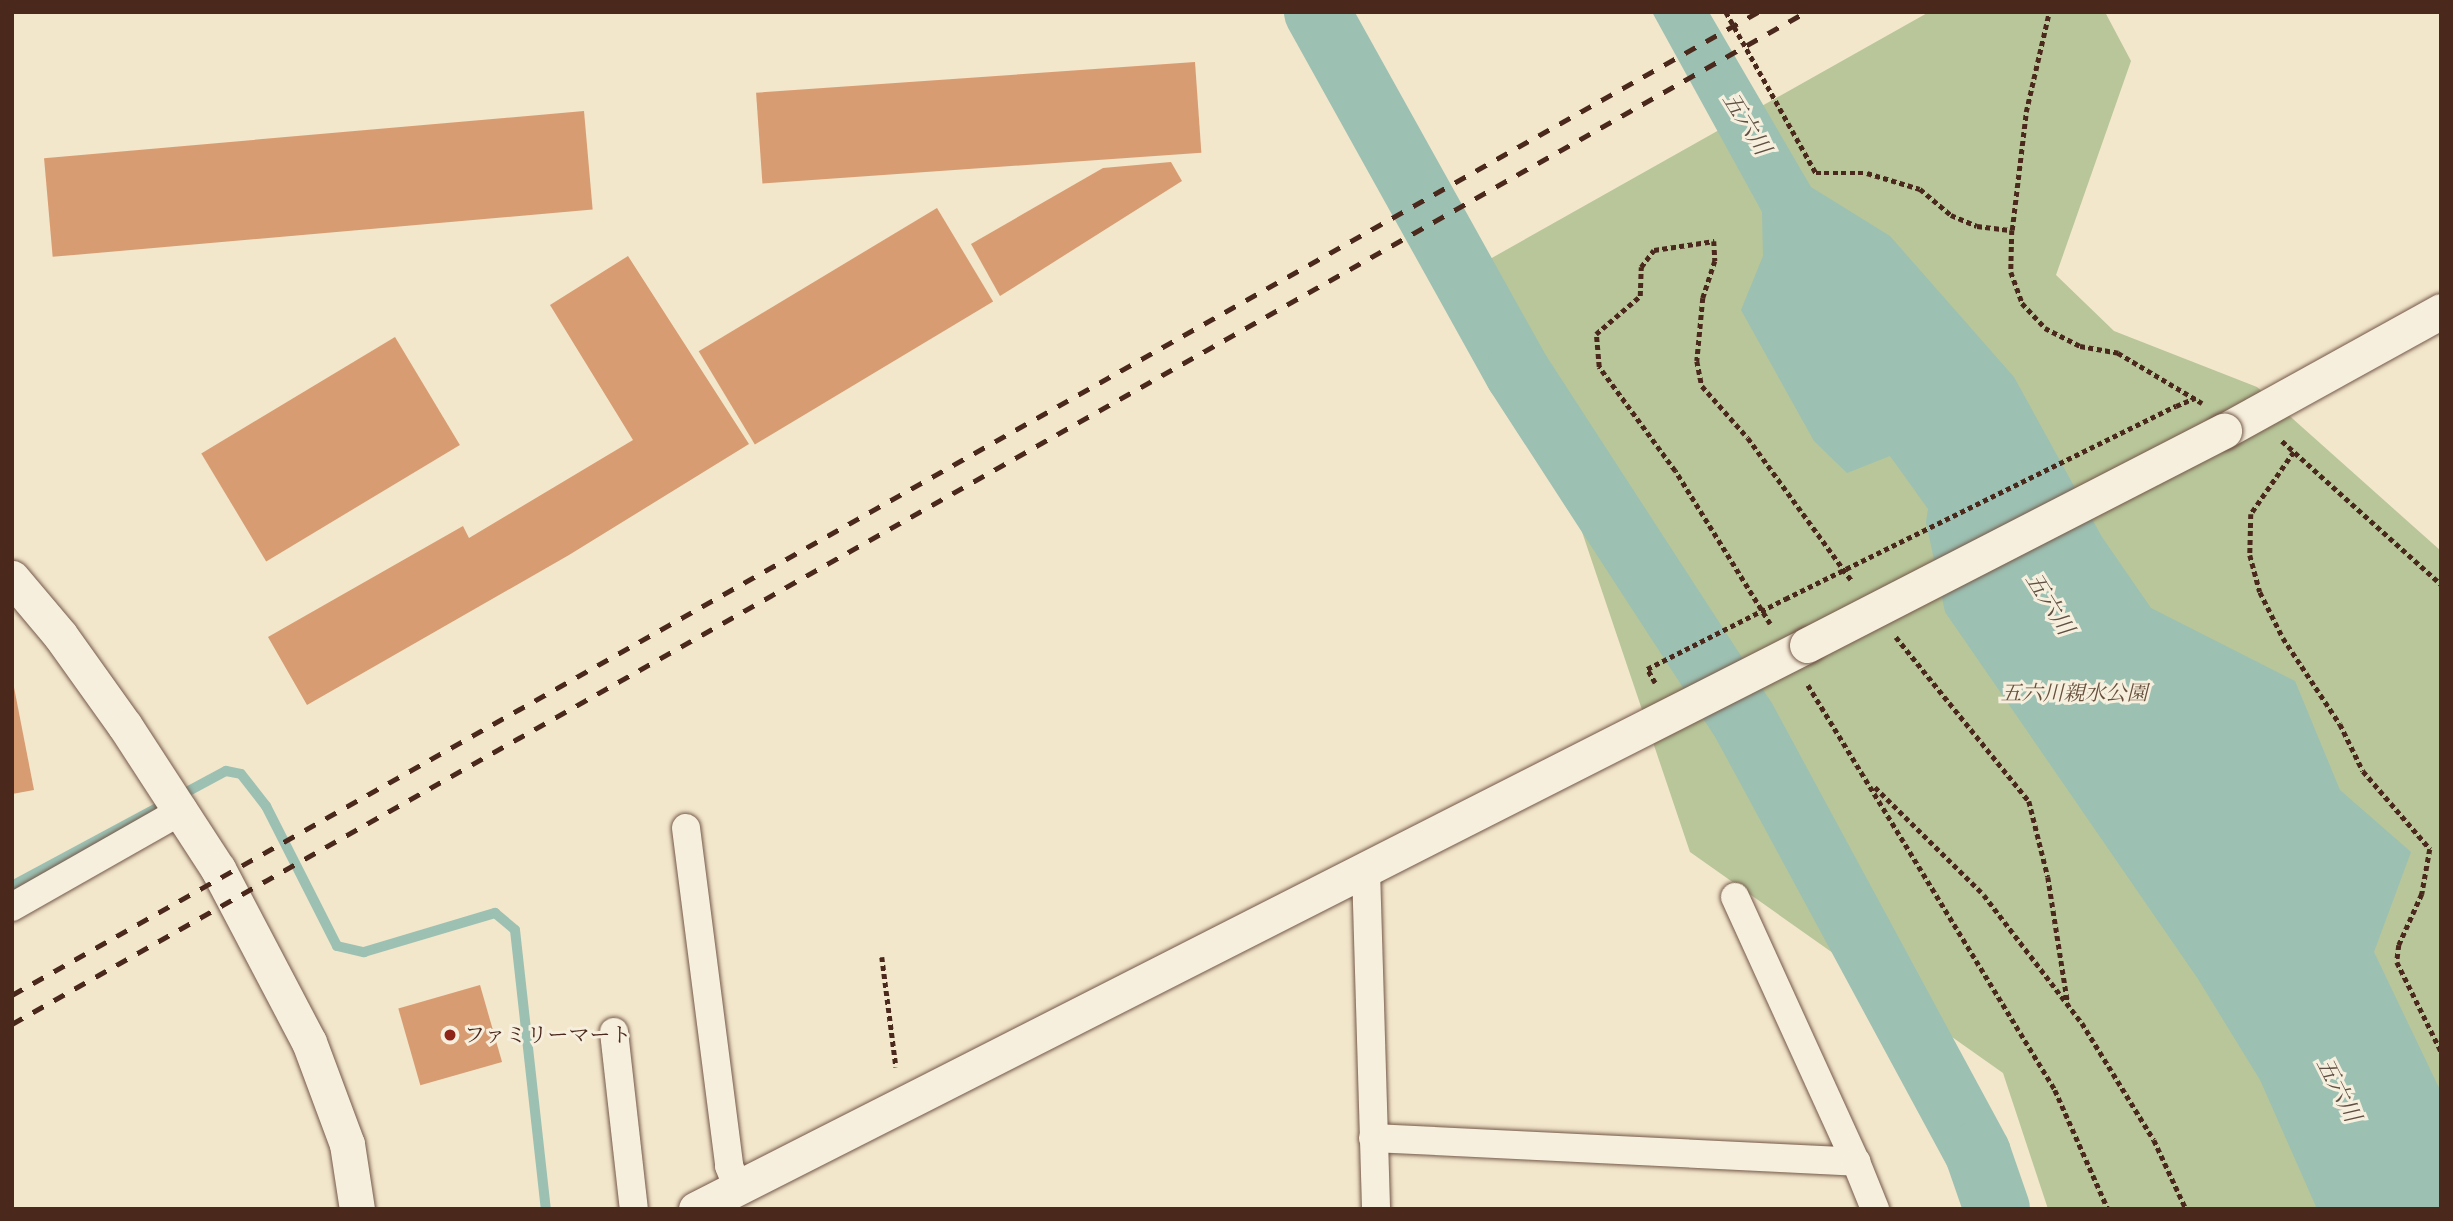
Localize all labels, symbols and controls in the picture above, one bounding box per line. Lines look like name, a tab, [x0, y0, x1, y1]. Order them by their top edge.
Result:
water label: 五六川	[1716, 87, 1776, 161]
water label: 五六川	[2019, 567, 2079, 641]
park label: 五六川親水公園	[2001, 680, 2147, 706]
place label: ファミリーマート	[464, 1022, 632, 1048]
marker: ファミリーマート	[442, 1027, 458, 1043]
water label: 五六川	[2310, 1053, 2366, 1127]

